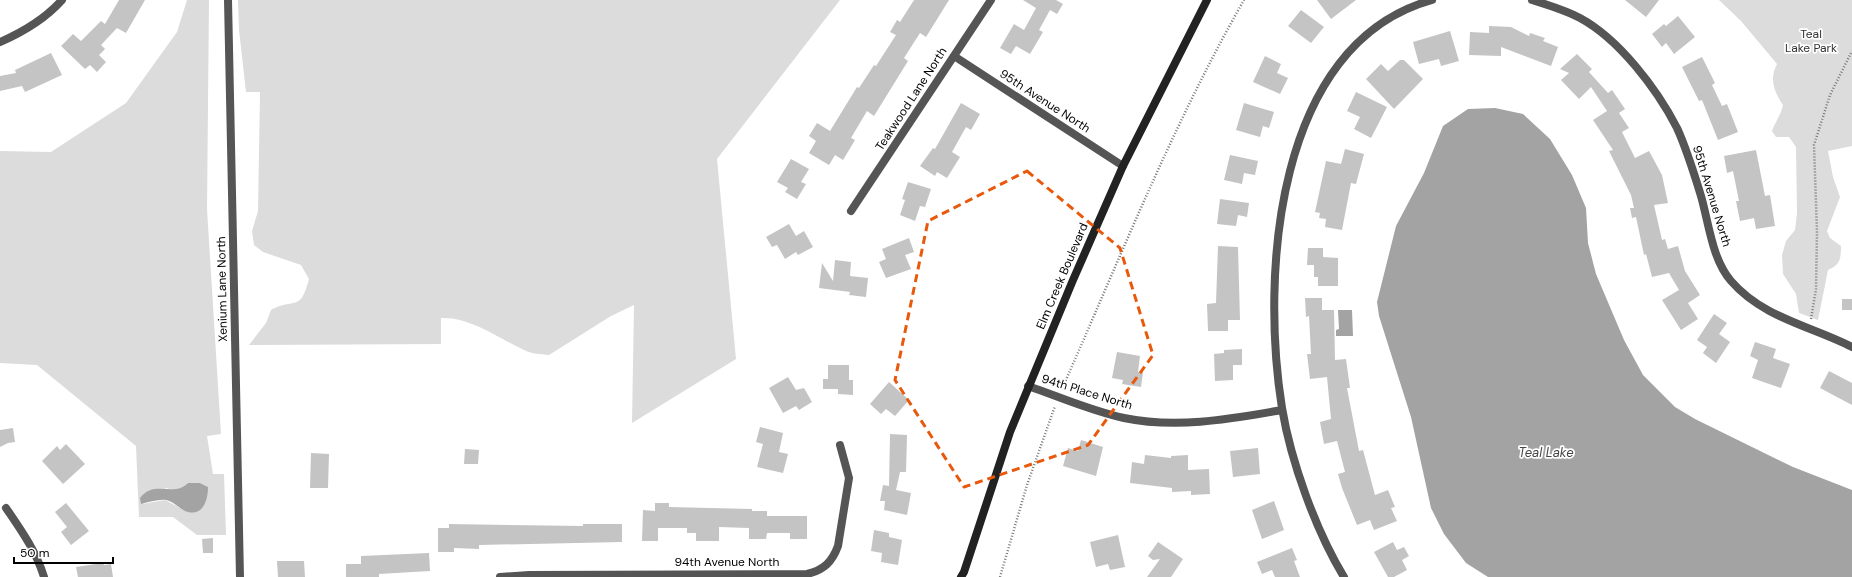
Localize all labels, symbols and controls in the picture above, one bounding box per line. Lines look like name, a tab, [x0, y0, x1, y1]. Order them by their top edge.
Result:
park label: Teal Lake Park	[1785, 26, 1837, 56]
street label: Teakwood Lane North	[872, 44, 950, 154]
street label: 95th Avenue North	[997, 66, 1093, 136]
street label: 95th Avenue North	[1689, 143, 1735, 249]
street label: Elm Creek Boulevard	[1032, 220, 1092, 332]
street label: Xenium Lane North	[213, 236, 231, 342]
street label: 94th Place North	[1040, 371, 1134, 413]
water label: Teal Lake	[1518, 444, 1574, 461]
scale bar	[14, 539, 113, 565]
text: 50 m	[20, 545, 49, 561]
street label: 94th Avenue North	[674, 554, 780, 570]

